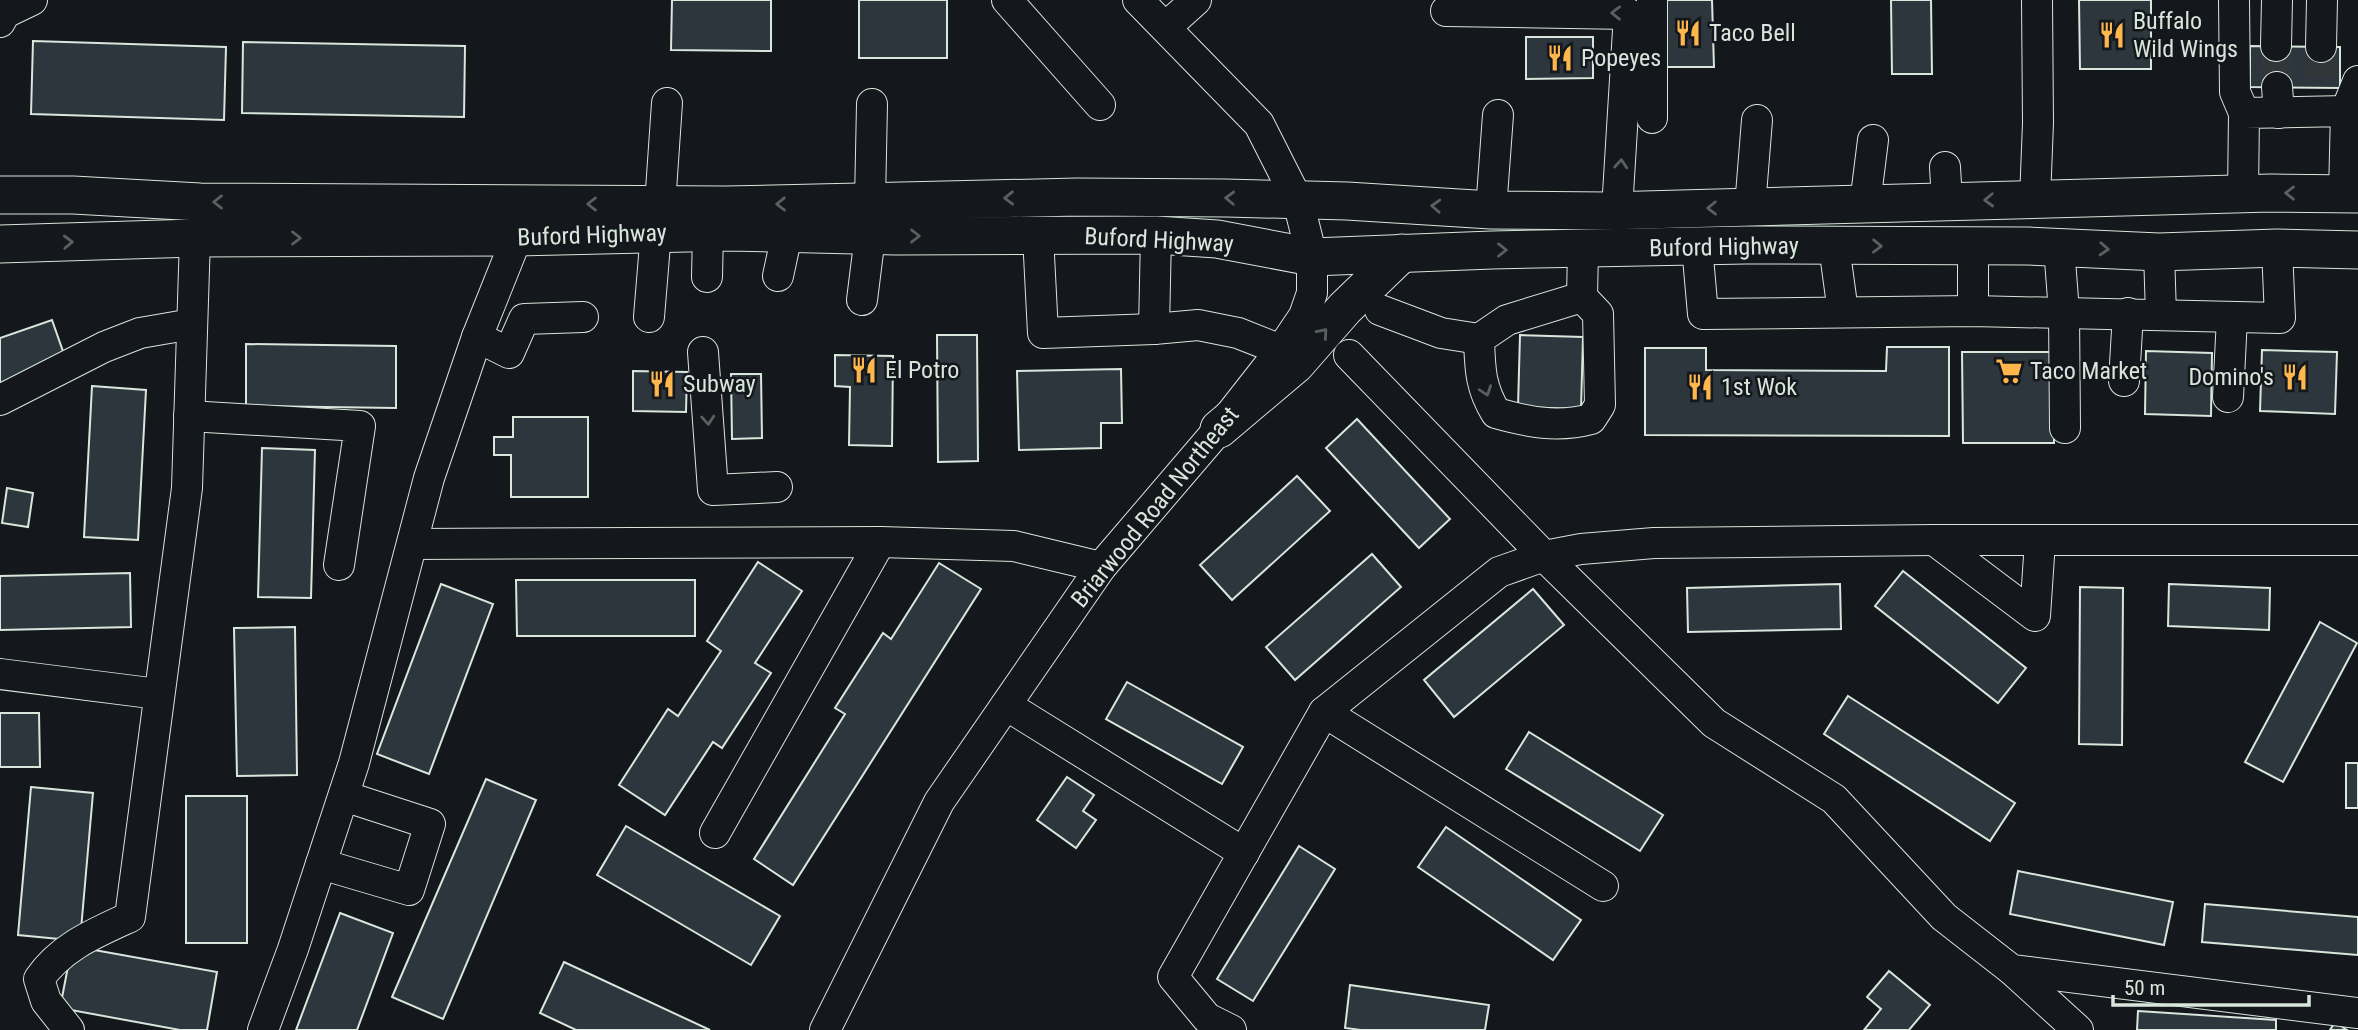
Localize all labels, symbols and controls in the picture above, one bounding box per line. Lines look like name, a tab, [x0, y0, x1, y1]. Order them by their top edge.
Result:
one-way arrow	[1610, 6, 1621, 21]
place label: Buffalo Wild Wings	[2133, 7, 2238, 63]
restaurant icon: Taco Bell	[1673, 18, 1703, 48]
place label: Taco Bell	[1709, 19, 1796, 47]
restaurant icon: Buffalo Wild Wings	[2097, 20, 2127, 50]
restaurant icon: Popeyes	[1545, 43, 1575, 73]
place label: Popeyes	[1581, 44, 1661, 72]
one-way arrow	[1613, 158, 1628, 169]
one-way arrow	[2284, 185, 2295, 201]
one-way arrow	[1003, 191, 1014, 206]
one-way arrow	[1224, 191, 1235, 206]
one-way arrow	[1983, 193, 1994, 208]
one-way arrow	[212, 194, 222, 210]
one-way arrow	[586, 196, 597, 212]
one-way arrow	[776, 196, 787, 211]
one-way arrow	[1430, 199, 1441, 214]
one-way arrow	[1707, 200, 1718, 215]
street label: Buford Highway	[517, 218, 667, 252]
street label: Buford Highway	[1084, 222, 1234, 258]
one-way arrow	[910, 228, 921, 244]
one-way arrow	[291, 230, 301, 246]
street label: Buford Highway	[1649, 232, 1799, 262]
one-way arrow	[63, 234, 74, 249]
one-way arrow	[1872, 238, 1882, 254]
one-way arrow	[2099, 241, 2110, 256]
one-way arrow	[1497, 242, 1508, 258]
one-way arrow	[1315, 328, 1328, 341]
restaurant icon: El Potro	[849, 355, 879, 385]
place label: El Potro	[885, 356, 959, 384]
supermarket icon: Taco Market	[1994, 356, 2024, 386]
place label: Taco Market	[2030, 357, 2147, 385]
restaurant icon: Domino's	[2280, 362, 2310, 392]
place label: Domino's	[2188, 363, 2274, 391]
restaurant icon: Subway	[647, 369, 677, 399]
place label: Subway	[683, 370, 756, 398]
restaurant icon: 1st Wok	[1685, 372, 1715, 402]
place label: 1st Wok	[1721, 373, 1797, 401]
one-way arrow	[1478, 385, 1492, 397]
street label: Briarwood Road Northeast	[1065, 401, 1245, 613]
one-way arrow	[700, 414, 715, 425]
scale bar	[2113, 964, 2309, 1008]
text: 50 m	[2124, 976, 2165, 1000]

